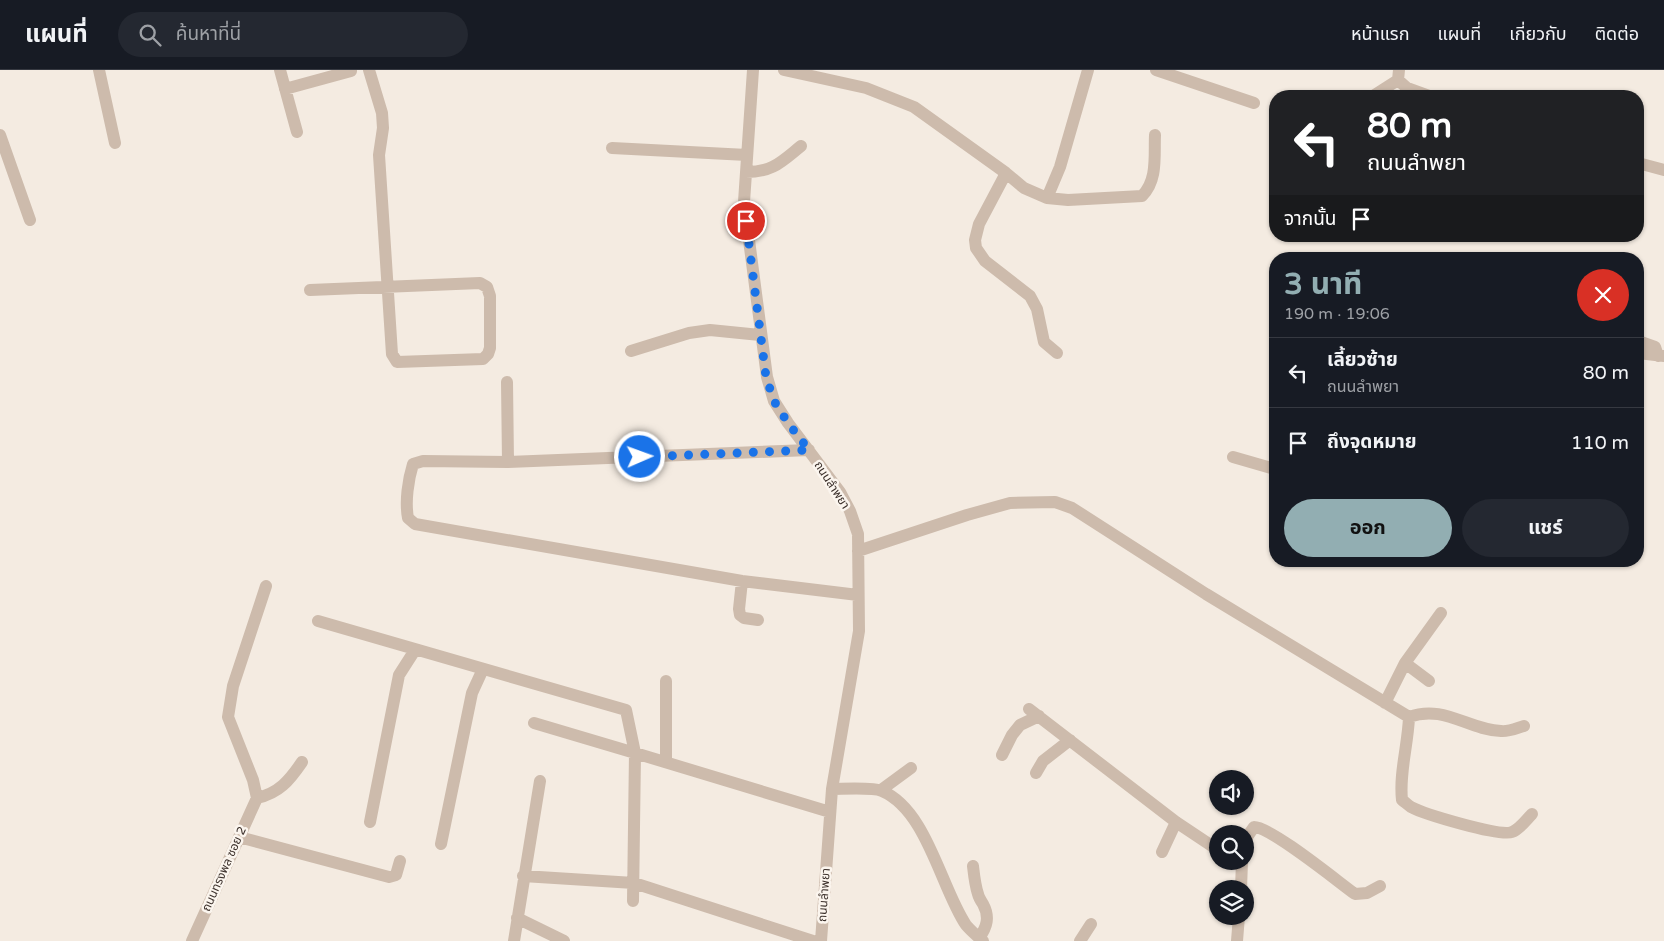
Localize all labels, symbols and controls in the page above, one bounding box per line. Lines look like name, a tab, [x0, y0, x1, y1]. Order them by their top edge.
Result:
search box	[118, 12, 468, 57]
text: แผนที่	[25, 20, 88, 49]
icon: search	[136, 21, 164, 49]
text: ค้นหาที่นี่	[176, 23, 241, 45]
text: หน้าแรก	[1351, 23, 1409, 45]
text: แผนที่	[1437, 23, 1481, 45]
text: เกี่ยวกับ	[1509, 23, 1567, 45]
text: ติดต่อ	[1595, 23, 1639, 45]
text: 80 m	[1367, 105, 1452, 147]
icon: left	[1284, 110, 1349, 175]
text: ถนนลำพยา	[1367, 150, 1466, 176]
pin	[725, 200, 767, 242]
icon: arrive	[1347, 205, 1375, 233]
icon: arrive	[732, 207, 760, 235]
text: จากนั้น	[1284, 208, 1337, 230]
text: 3 นาที	[1284, 266, 1362, 303]
button: close	[1577, 269, 1629, 321]
text: 190 m · 19:06	[1284, 304, 1390, 324]
text: เลี้ยวซ้าย	[1327, 349, 1398, 371]
icon: left	[1284, 359, 1312, 387]
text: 80 m	[1583, 362, 1629, 384]
text: ถนนลำพยา	[1327, 377, 1399, 397]
icon: arrive	[1284, 429, 1312, 457]
position arrow	[613, 430, 665, 482]
text: ถึงจุดหมาย	[1327, 431, 1417, 453]
text: 110 m	[1571, 432, 1629, 454]
street label: ถนนลำพยา	[811, 459, 853, 511]
button: ออก	[1284, 499, 1452, 557]
button: แชร์	[1462, 499, 1629, 557]
map controls	[1209, 770, 1254, 925]
button: sound	[1209, 770, 1254, 815]
street label: ถนนทรงพล ซอย 2	[199, 824, 249, 914]
button: search	[1209, 825, 1254, 870]
street label: ถนนลำพยา	[815, 868, 833, 922]
button: layers	[1209, 880, 1254, 925]

